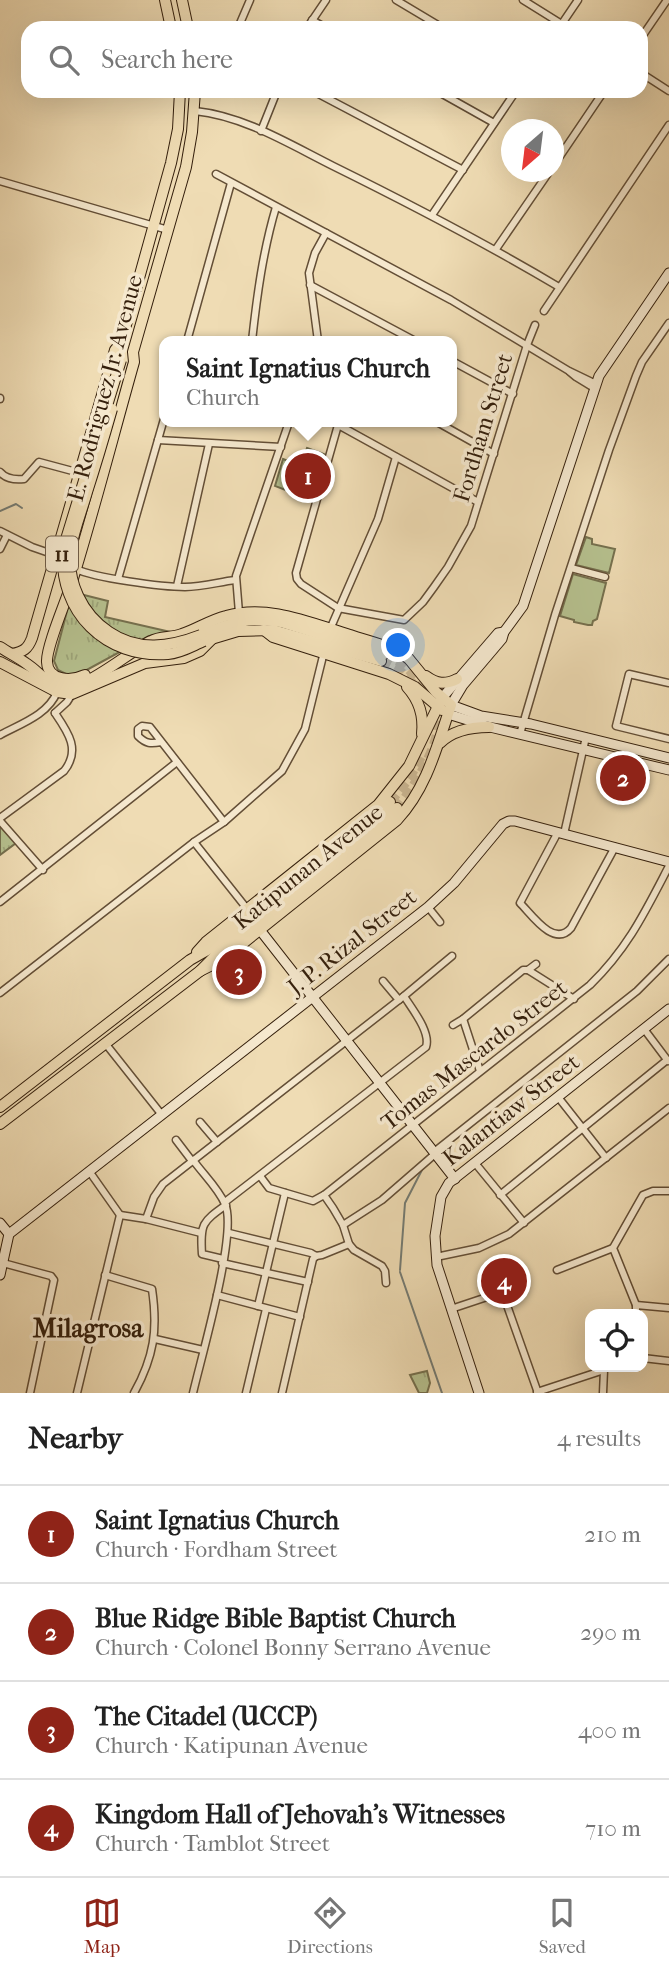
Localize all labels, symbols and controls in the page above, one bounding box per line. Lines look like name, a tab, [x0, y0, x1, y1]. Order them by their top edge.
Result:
search box	[21, 21, 648, 98]
icon: search	[45, 41, 83, 79]
text: Search here	[101, 44, 233, 75]
north arrow	[501, 119, 564, 182]
street label: E. Rodriguez Jr. Avenue	[62, 272, 148, 504]
popup	[159, 336, 457, 427]
street label: Fordham Street	[448, 350, 518, 506]
text: Saint Ignatius Church	[186, 353, 430, 384]
text: Church	[186, 384, 260, 411]
pin: 1	[285, 450, 331, 502]
road number: 11	[46, 536, 78, 572]
your location	[381, 628, 415, 662]
pin: 2	[600, 752, 646, 804]
street label: Katipunan Avenue	[228, 798, 388, 936]
street label: J. P. Rizal Street	[281, 883, 422, 1002]
pin: 3	[216, 946, 262, 998]
street label: Tomas Mascardo Street	[376, 974, 572, 1136]
street label: Kalantiaw Street	[437, 1048, 585, 1172]
pin: 4	[481, 1255, 527, 1307]
map controls	[585, 1309, 648, 1372]
button: locate	[585, 1309, 648, 1372]
district label: Milagrosa	[33, 1313, 144, 1344]
text: Nearby	[28, 1421, 123, 1456]
text: 4 results	[557, 1425, 641, 1452]
text: Saint Ignatius Church	[95, 1505, 339, 1536]
text: 1	[47, 1521, 55, 1548]
text: 210 m	[584, 1521, 641, 1548]
text: Church · Fordham Street	[95, 1536, 337, 1563]
text: Blue Ridge Bible Baptist Church	[95, 1603, 456, 1634]
text: 2	[45, 1619, 57, 1646]
text: 290 m	[580, 1619, 641, 1646]
text: Church · Colonel Bonny Serrano Avenue	[95, 1634, 491, 1661]
text: The Citadel (UCCP)	[95, 1701, 317, 1732]
text: 3	[46, 1717, 56, 1744]
text: 400 m	[578, 1717, 641, 1744]
text: Church · Katipunan Avenue	[95, 1732, 368, 1759]
text: Kingdom Hall of Jehovah's Witnesses	[95, 1799, 505, 1830]
text: 4	[44, 1815, 58, 1842]
text: 710 m	[585, 1815, 641, 1842]
text: Church · Tamblot Street	[95, 1830, 330, 1857]
tab: Map	[83, 1894, 121, 1958]
tab: Directions	[287, 1894, 373, 1958]
tab: Saved	[539, 1894, 586, 1958]

